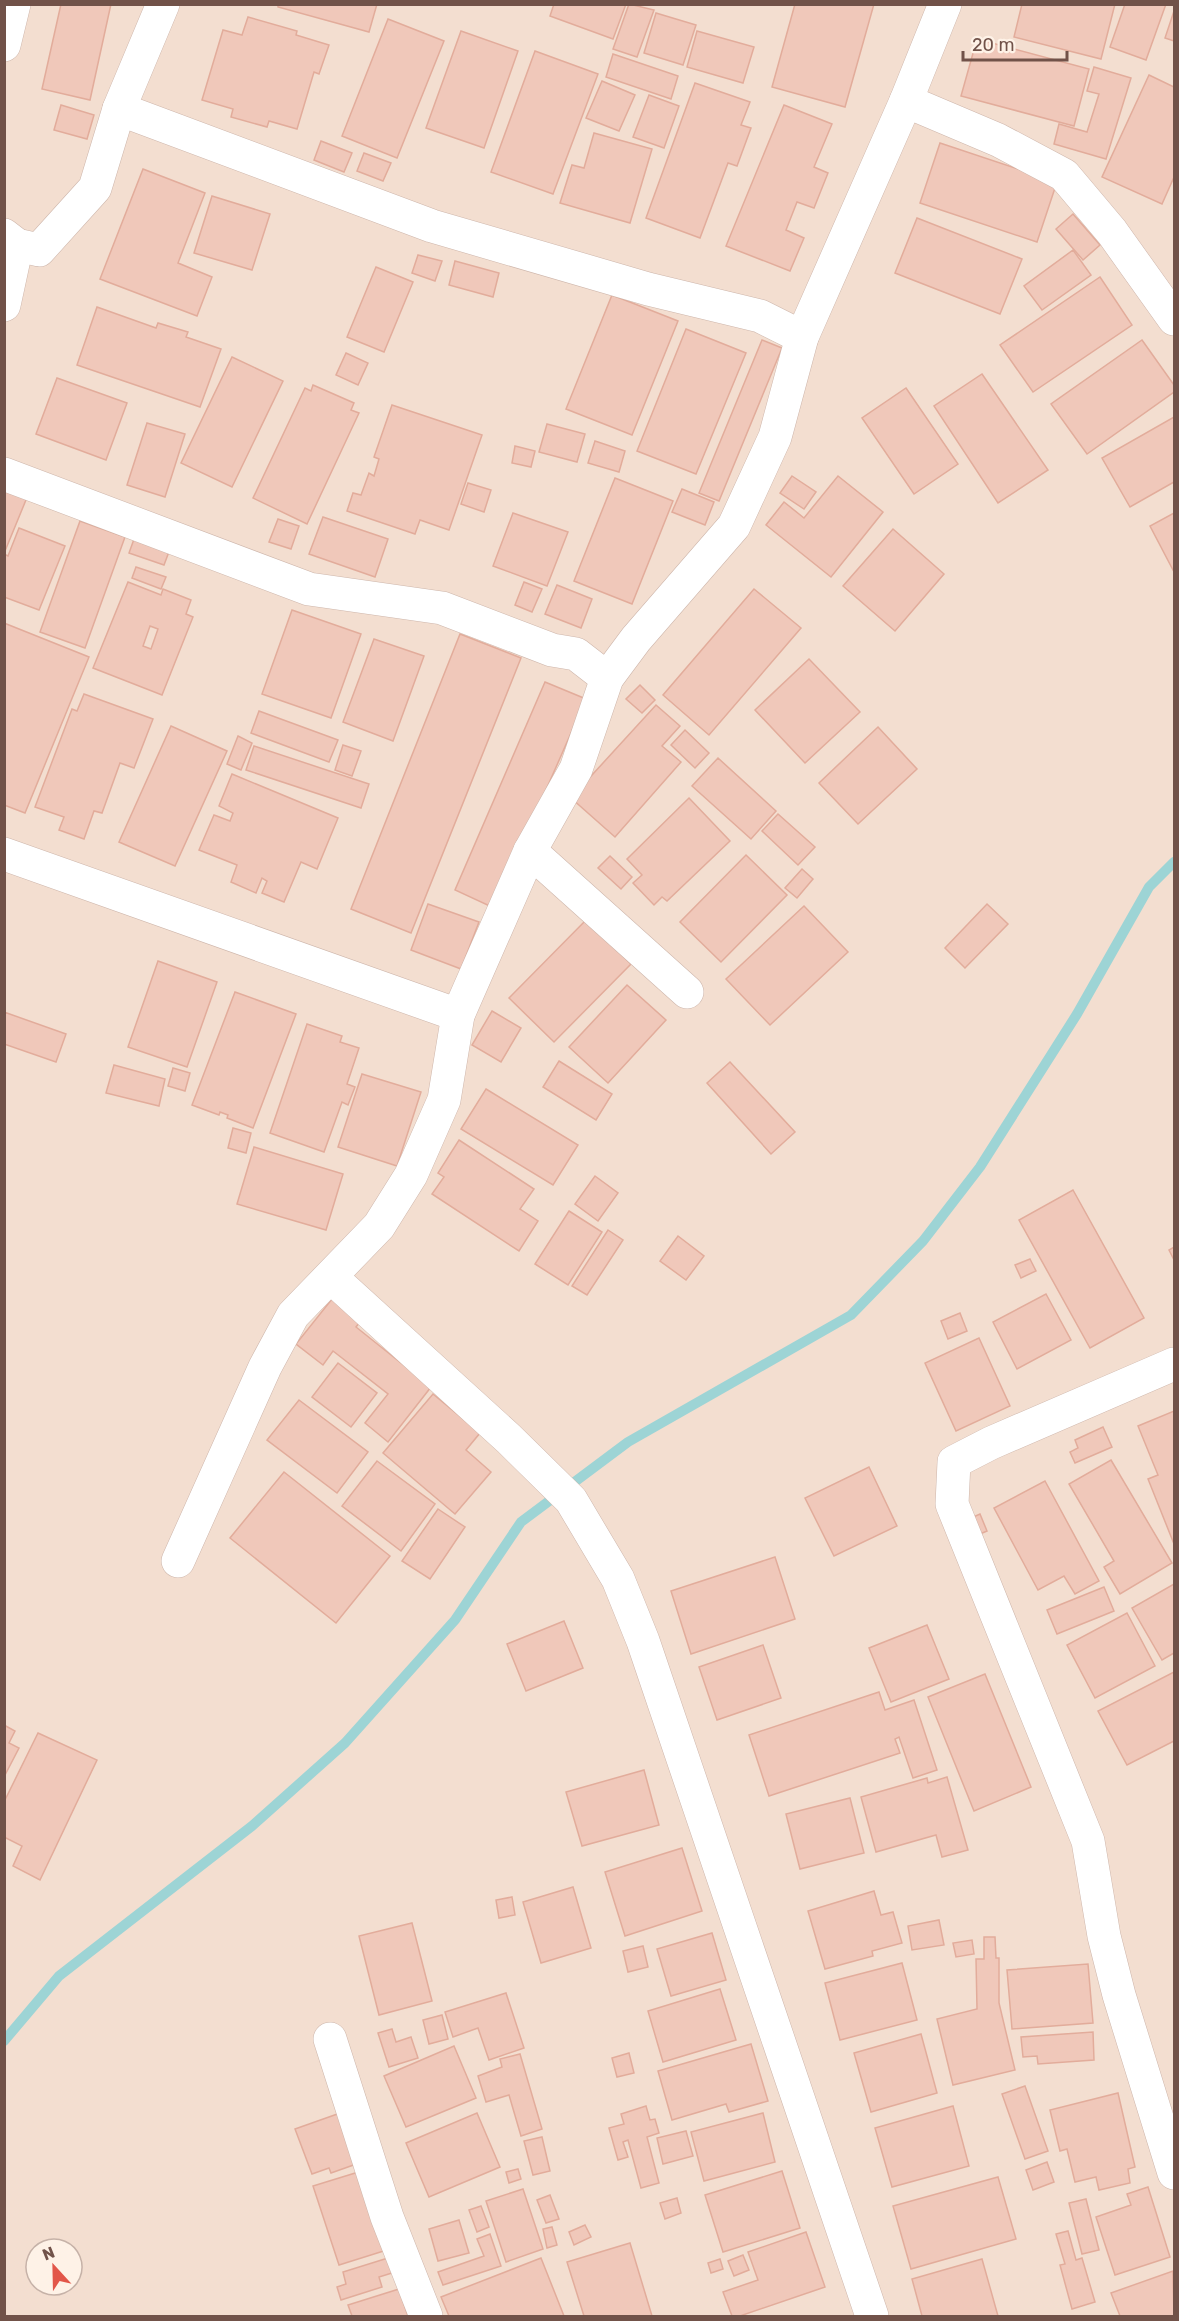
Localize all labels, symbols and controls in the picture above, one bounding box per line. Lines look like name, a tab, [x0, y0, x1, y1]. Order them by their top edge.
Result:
scale bar	[963, 24, 1066, 62]
text: 20 m	[972, 34, 1014, 56]
north arrow	[24, 2237, 84, 2297]
text: N	[40, 2243, 57, 2265]

